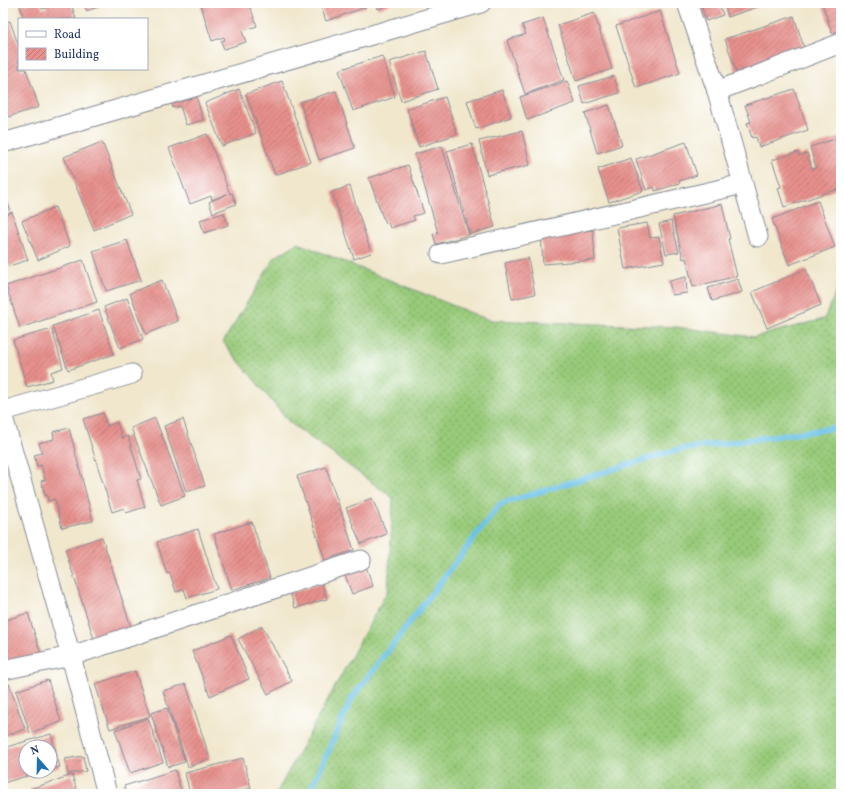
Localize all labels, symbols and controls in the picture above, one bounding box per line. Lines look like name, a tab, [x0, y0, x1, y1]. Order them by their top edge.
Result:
legend	[18, 18, 148, 70]
text: Road	[54, 27, 81, 43]
text: Building	[54, 47, 99, 63]
north arrow	[18, 739, 58, 779]
text: N	[29, 743, 41, 759]

